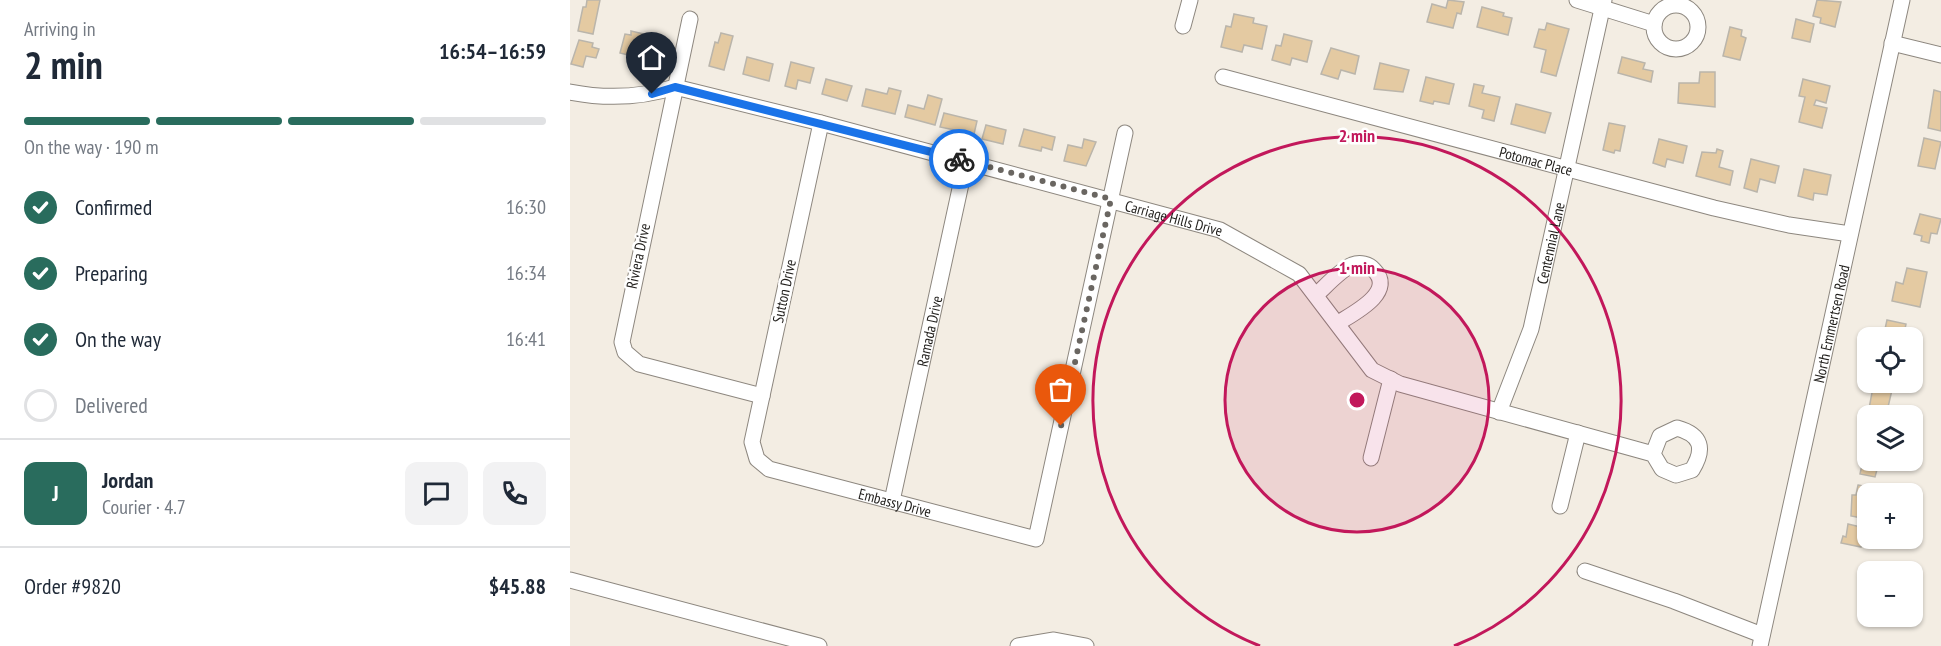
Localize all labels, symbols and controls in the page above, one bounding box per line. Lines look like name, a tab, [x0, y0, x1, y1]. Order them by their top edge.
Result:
text: Arriving in	[24, 16, 96, 42]
pin	[626, 32, 677, 94]
text: 16:54–16:59	[439, 37, 546, 65]
text: 2 min	[24, 39, 103, 90]
icon: home	[635, 41, 668, 74]
text: 2 min	[1339, 124, 1375, 147]
courier	[929, 129, 989, 189]
text: On the way · 190 m	[24, 134, 159, 160]
street label: Potomac Place	[1497, 142, 1575, 179]
icon: bike	[943, 143, 976, 176]
icon: check	[24, 191, 57, 224]
text: Confirmed	[75, 193, 152, 221]
text: 16:30	[506, 194, 546, 220]
street label: Carriage Hills Drive	[1123, 196, 1225, 240]
street label: Centennial Lane	[1532, 200, 1568, 286]
street label: Riviera Drive	[622, 222, 654, 290]
text: 1 min	[1339, 256, 1375, 279]
icon: check	[24, 257, 57, 290]
street label: Sutton Drive	[768, 257, 800, 325]
text: Preparing	[75, 259, 148, 287]
text: 16:34	[506, 260, 546, 286]
street label: North Emmertsen Road	[1809, 263, 1853, 385]
street label: Ramada Drive	[912, 294, 946, 368]
icon: check	[24, 323, 57, 356]
text: On the way	[75, 325, 161, 353]
text: 16:41	[506, 326, 546, 352]
map controls	[1857, 327, 1923, 627]
button: locate	[1857, 327, 1923, 393]
pin	[1035, 364, 1086, 426]
icon: bag	[1044, 373, 1077, 406]
centre of rings	[1347, 390, 1367, 410]
text: Delivered	[75, 391, 148, 419]
button: layers	[1857, 405, 1923, 471]
button: chat	[405, 462, 468, 525]
button: phone	[483, 462, 546, 525]
text: Jordan	[102, 466, 153, 494]
text: J	[52, 479, 59, 507]
street label: Embassy Drive	[857, 483, 934, 521]
button: +	[1857, 483, 1923, 549]
text: Courier · 4.7	[102, 494, 186, 520]
button: −	[1857, 561, 1923, 627]
text: Order #9820	[24, 572, 121, 600]
text: $45.88	[489, 572, 546, 600]

